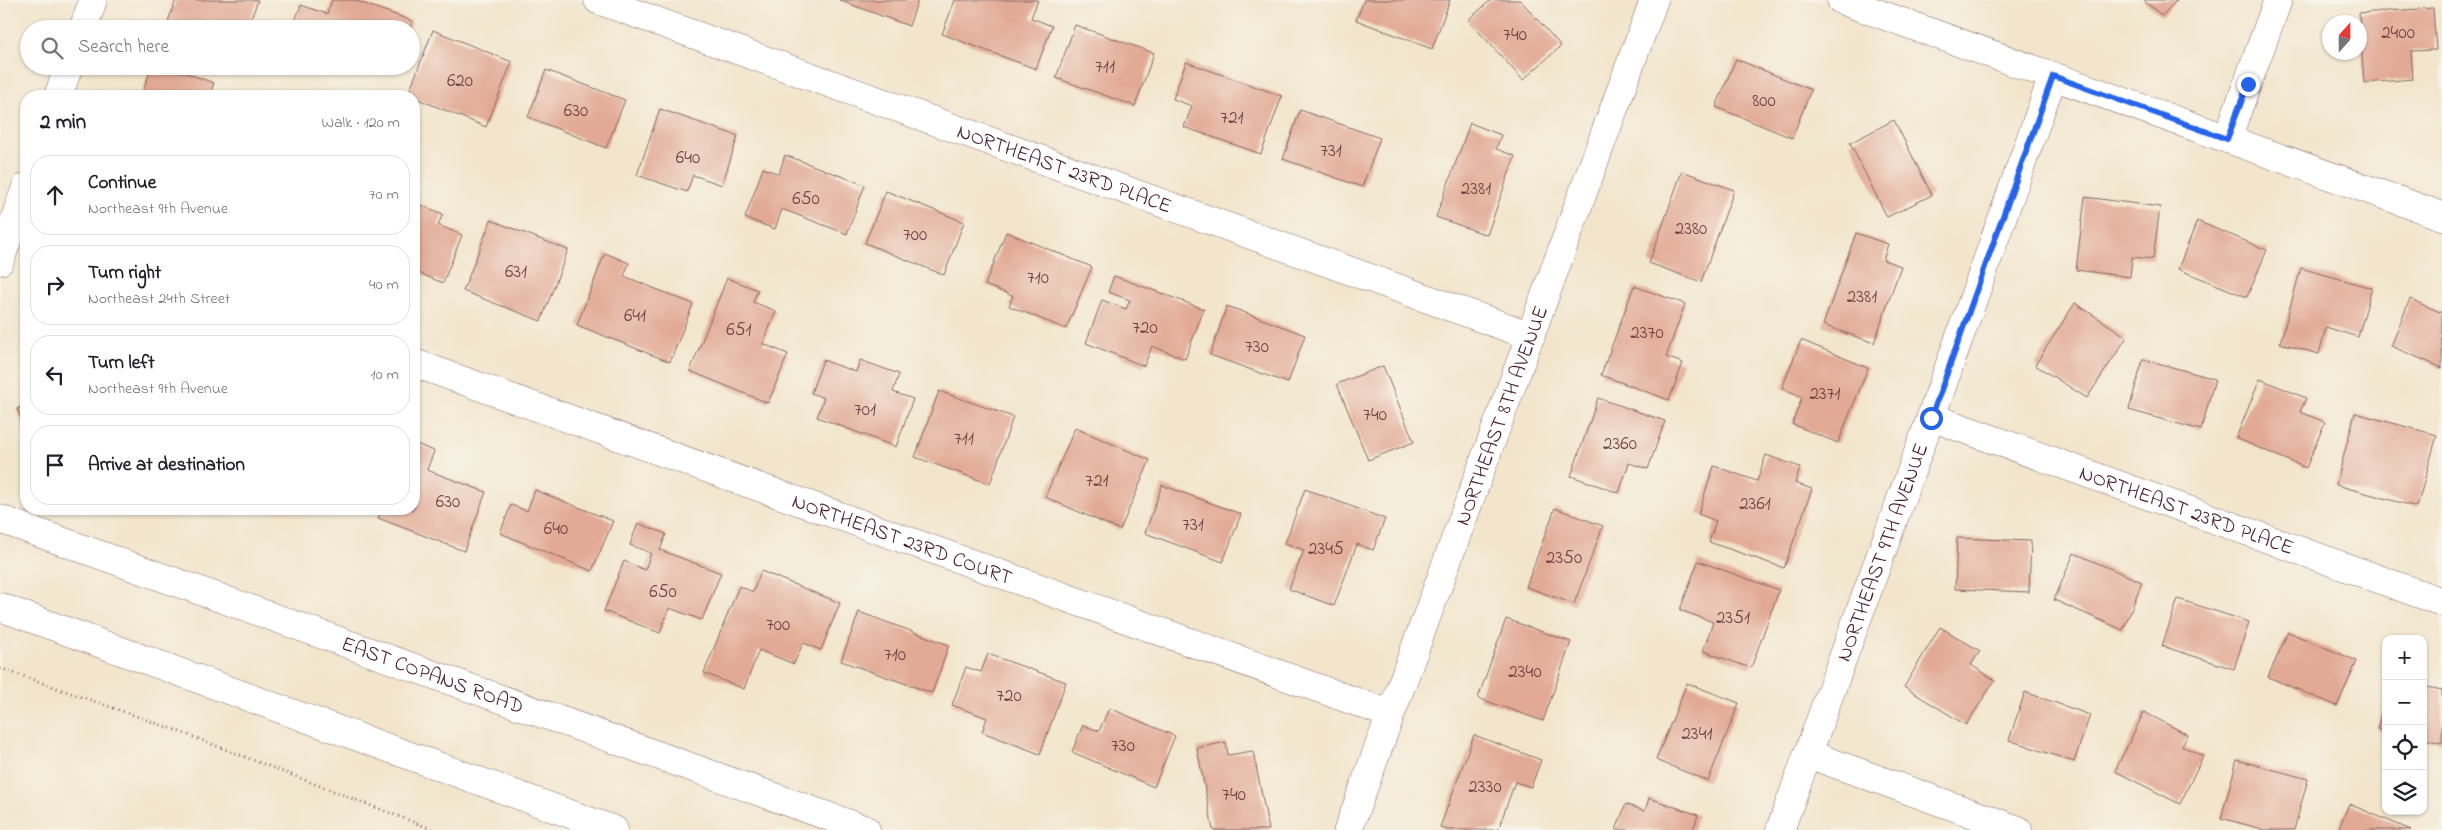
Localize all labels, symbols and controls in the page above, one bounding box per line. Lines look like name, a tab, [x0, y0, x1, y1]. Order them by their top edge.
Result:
north arrow	[2322, 15, 2367, 60]
search box	[20, 20, 420, 75]
house number: 2400	[2381, 20, 2415, 47]
house number: 740	[1503, 22, 1527, 49]
icon: search	[38, 34, 66, 62]
text: Search here	[78, 34, 169, 61]
house number: 711	[1095, 54, 1115, 81]
house number: 620	[447, 68, 473, 95]
route end	[2237, 73, 2260, 96]
house number: 800	[1752, 88, 1776, 115]
house number: 630	[564, 98, 588, 125]
house number: 721	[1220, 105, 1244, 132]
text: 2 min	[40, 108, 86, 138]
text: Walk · 120 m	[321, 111, 400, 135]
street label: NORTHEAST 23RD PLACE	[952, 117, 1176, 222]
house number: 731	[1320, 138, 1342, 165]
house number: 640	[676, 145, 700, 172]
text: Continue	[88, 170, 156, 197]
house number: 2381	[1461, 176, 1491, 203]
icon: ahead	[41, 181, 69, 209]
text: 70 m	[369, 183, 399, 207]
house number: 650	[792, 186, 820, 213]
text: Northeast 9th Avenue	[88, 197, 228, 221]
house number: 2380	[1675, 216, 1707, 243]
house number: 700	[903, 222, 927, 249]
house number: 631	[505, 259, 527, 286]
text: Turn right	[88, 260, 161, 287]
house number: 710	[1027, 265, 1049, 292]
icon: right	[41, 271, 69, 299]
text: 40 m	[369, 273, 399, 297]
house number: 2381	[1847, 284, 1877, 311]
text: Northeast 24th Street	[88, 287, 230, 311]
street label: NORTHEAST 8TH AVENUE	[1449, 302, 1557, 530]
house number: 641	[624, 303, 646, 330]
house number: 720	[1132, 315, 1158, 342]
house number: 651	[726, 317, 752, 344]
house number: 2370	[1630, 320, 1664, 347]
house number: 730	[1245, 334, 1269, 361]
text: Turn left	[88, 350, 155, 377]
icon: left	[41, 361, 69, 389]
text: 10 m	[371, 363, 399, 387]
text: Northeast 9th Avenue	[88, 377, 228, 401]
house number: 2371	[1809, 381, 1841, 408]
house number: 701	[854, 397, 876, 424]
house number: 740	[1363, 402, 1387, 429]
route start	[1920, 407, 1943, 430]
house number: 711	[954, 426, 974, 453]
house number: 2360	[1603, 431, 1637, 458]
street label: NORTHEAST 9TH AVENUE	[1830, 439, 1937, 666]
icon: arrive	[41, 451, 69, 479]
text: Arrive at destination	[88, 452, 245, 479]
street label: NORTHEAST 23RD PLACE	[2075, 459, 2298, 564]
house number: 721	[1085, 468, 1109, 495]
street label: NORTHEAST 23RD COURT	[787, 487, 1016, 594]
house number: 630	[436, 489, 460, 516]
house number: 2361	[1739, 491, 1771, 518]
house number: 731	[1182, 512, 1204, 539]
house number: 640	[544, 516, 568, 543]
house number: 2345	[1308, 536, 1344, 563]
house number: 2350	[1546, 545, 1582, 572]
house number: 650	[649, 579, 677, 606]
house number: 2351	[1716, 605, 1750, 632]
house number: 700	[766, 612, 790, 639]
street label: EAST COPANS ROAD	[337, 630, 528, 723]
map controls	[2382, 635, 2427, 815]
button: +	[2382, 635, 2427, 680]
house number: 710	[884, 642, 906, 669]
house number: 2340	[1508, 659, 1542, 686]
button: −	[2382, 680, 2427, 725]
house number: 720	[996, 683, 1022, 710]
house number: 2341	[1681, 721, 1713, 748]
button: locate	[2382, 725, 2427, 770]
house number: 730	[1111, 733, 1135, 760]
button: layers	[2382, 770, 2427, 815]
house number: 2330	[1468, 774, 1502, 801]
house number: 740	[1222, 782, 1246, 809]

